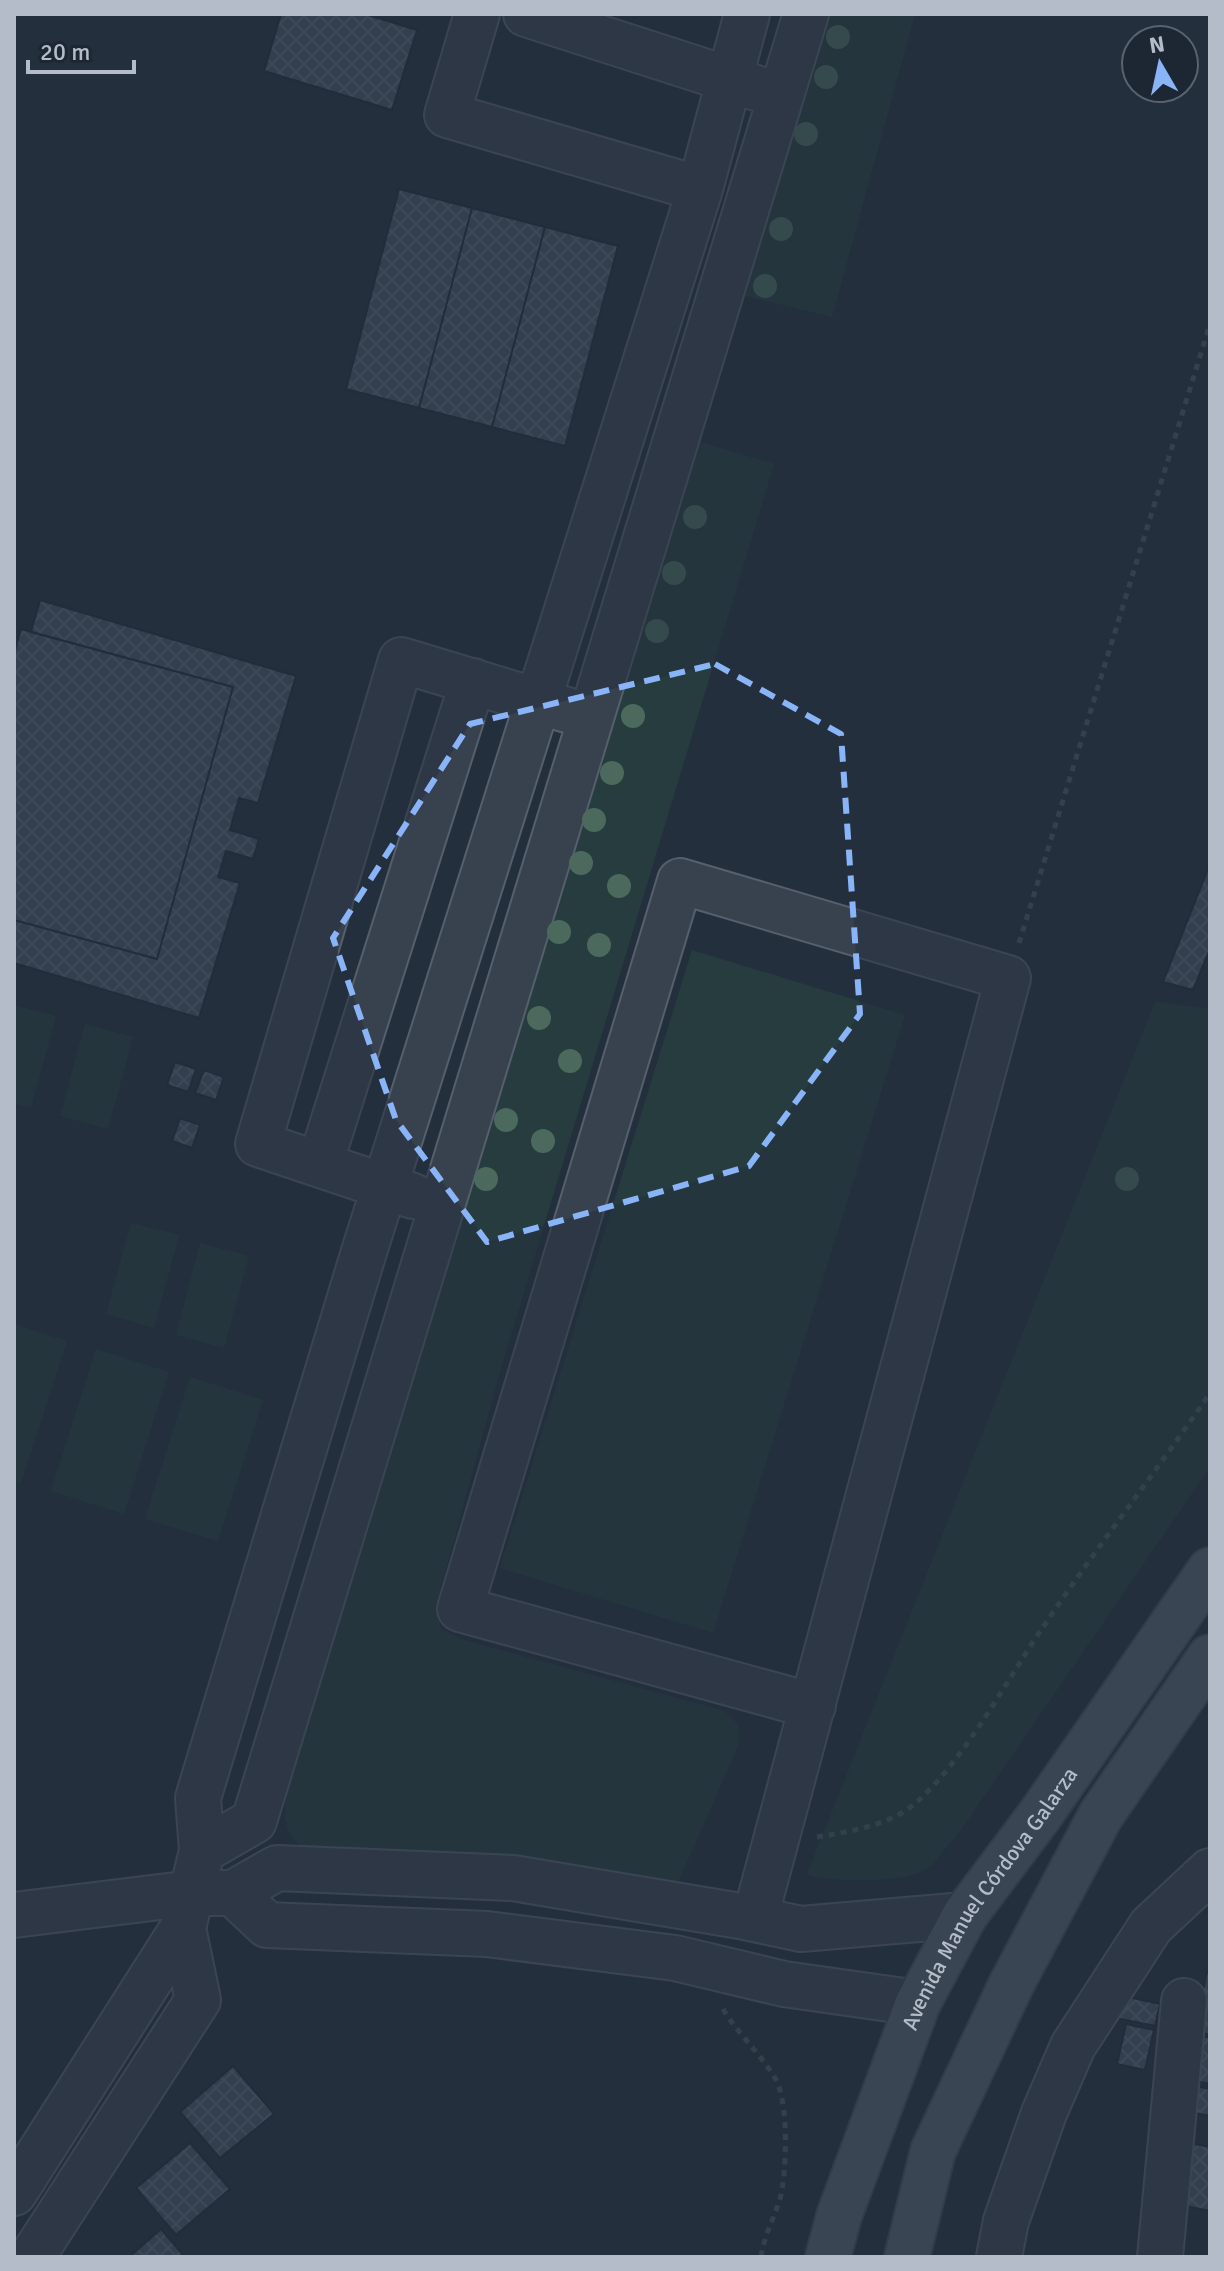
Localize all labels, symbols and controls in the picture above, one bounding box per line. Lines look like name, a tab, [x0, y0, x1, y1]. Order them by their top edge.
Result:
scale bar	[28, 24, 134, 74]
north arrow	[1120, 24, 1200, 104]
text: N	[1147, 30, 1167, 59]
text: 20 m	[40, 37, 90, 67]
street label: Avenida Manuel Córdova Galarza	[896, 1761, 1083, 2034]

